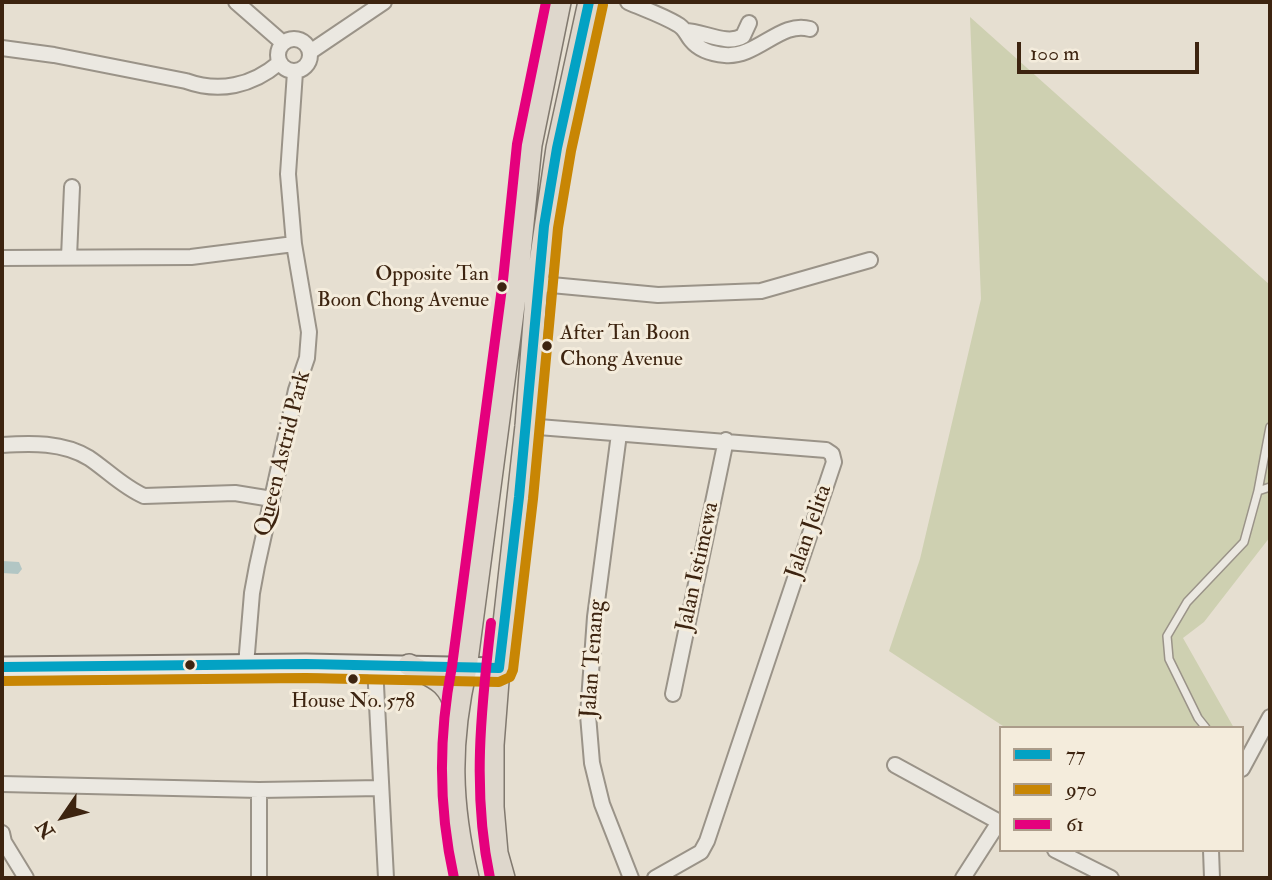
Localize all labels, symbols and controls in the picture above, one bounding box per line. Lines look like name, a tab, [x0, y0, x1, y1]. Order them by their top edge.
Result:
scale bar	[1020, 28, 1202, 72]
text: 100 m	[1030, 40, 1080, 67]
place label: Opposite Tan Boon Chong Avenue	[317, 262, 489, 312]
marker: Opposite Tan Boon Chong Avenue	[495, 280, 509, 294]
place label: After Tan Boon Chong Avenue	[560, 321, 690, 371]
marker: After Tan Boon Chong Avenue	[540, 339, 554, 353]
street label: Queen Astrid Park	[250, 368, 318, 540]
street label: Jalan Jelita	[781, 481, 839, 583]
street label: Jalan Istimewa	[672, 500, 726, 634]
street label: Jalan Tenang	[576, 599, 612, 719]
unlabelled marker	[183, 658, 197, 672]
marker: House No. 578	[346, 672, 360, 686]
place label: House No. 578	[291, 689, 415, 715]
legend	[999, 726, 1244, 852]
text: 77	[1066, 741, 1085, 768]
text: 970	[1066, 776, 1097, 803]
north arrow	[28, 782, 98, 852]
text: 61	[1066, 811, 1084, 838]
text: N	[31, 815, 61, 843]

